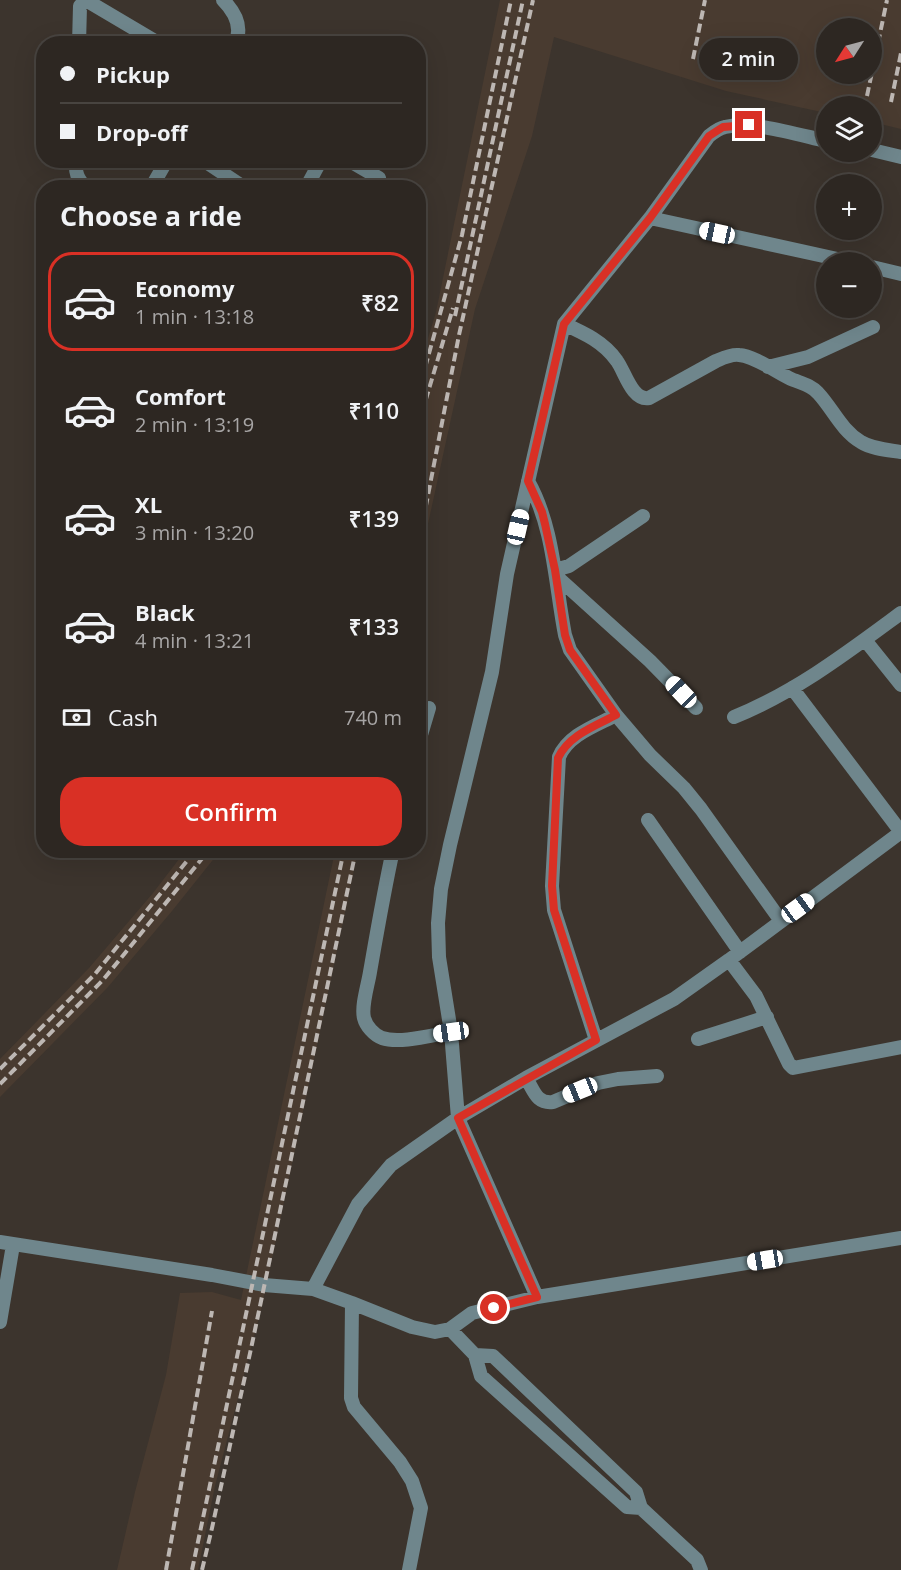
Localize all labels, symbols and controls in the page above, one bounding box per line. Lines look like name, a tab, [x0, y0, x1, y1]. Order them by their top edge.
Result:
north arrow	[816, 18, 882, 84]
map controls	[816, 18, 882, 318]
callout: 2 min	[700, 38, 798, 80]
text: 2 min	[722, 45, 776, 72]
text: Pickup	[96, 59, 170, 89]
button: layers	[816, 96, 882, 162]
route end	[735, 111, 762, 138]
text: Drop-off	[96, 117, 188, 147]
button: +	[816, 174, 882, 240]
text: Choose a ride	[60, 197, 242, 234]
car	[698, 220, 736, 246]
button: −	[816, 252, 882, 318]
text: Economy	[135, 273, 234, 303]
icon: car	[63, 275, 117, 329]
text: ₹82	[361, 287, 399, 317]
text: 1 min · 13:18	[135, 303, 254, 330]
text: Comfort	[135, 381, 226, 411]
icon: car	[63, 383, 117, 437]
text: ₹110	[349, 395, 399, 425]
text: 2 min · 13:19	[135, 411, 254, 438]
text: XL	[135, 489, 162, 519]
icon: car	[63, 491, 117, 545]
text: ₹139	[349, 503, 399, 533]
car	[505, 507, 531, 547]
text: 3 min · 13:20	[135, 519, 254, 546]
text: Black	[135, 597, 195, 627]
icon: car	[63, 599, 117, 653]
text: ₹133	[349, 611, 399, 641]
text: 4 min · 13:21	[135, 627, 254, 654]
car	[662, 673, 700, 711]
icon: cash	[60, 701, 93, 734]
text: Cash	[108, 702, 158, 732]
text: 740 m	[344, 704, 402, 731]
button: Confirm	[60, 777, 402, 846]
car	[778, 890, 818, 926]
car	[432, 1021, 470, 1043]
car	[560, 1075, 600, 1105]
car	[746, 1248, 784, 1272]
route start	[480, 1294, 507, 1321]

